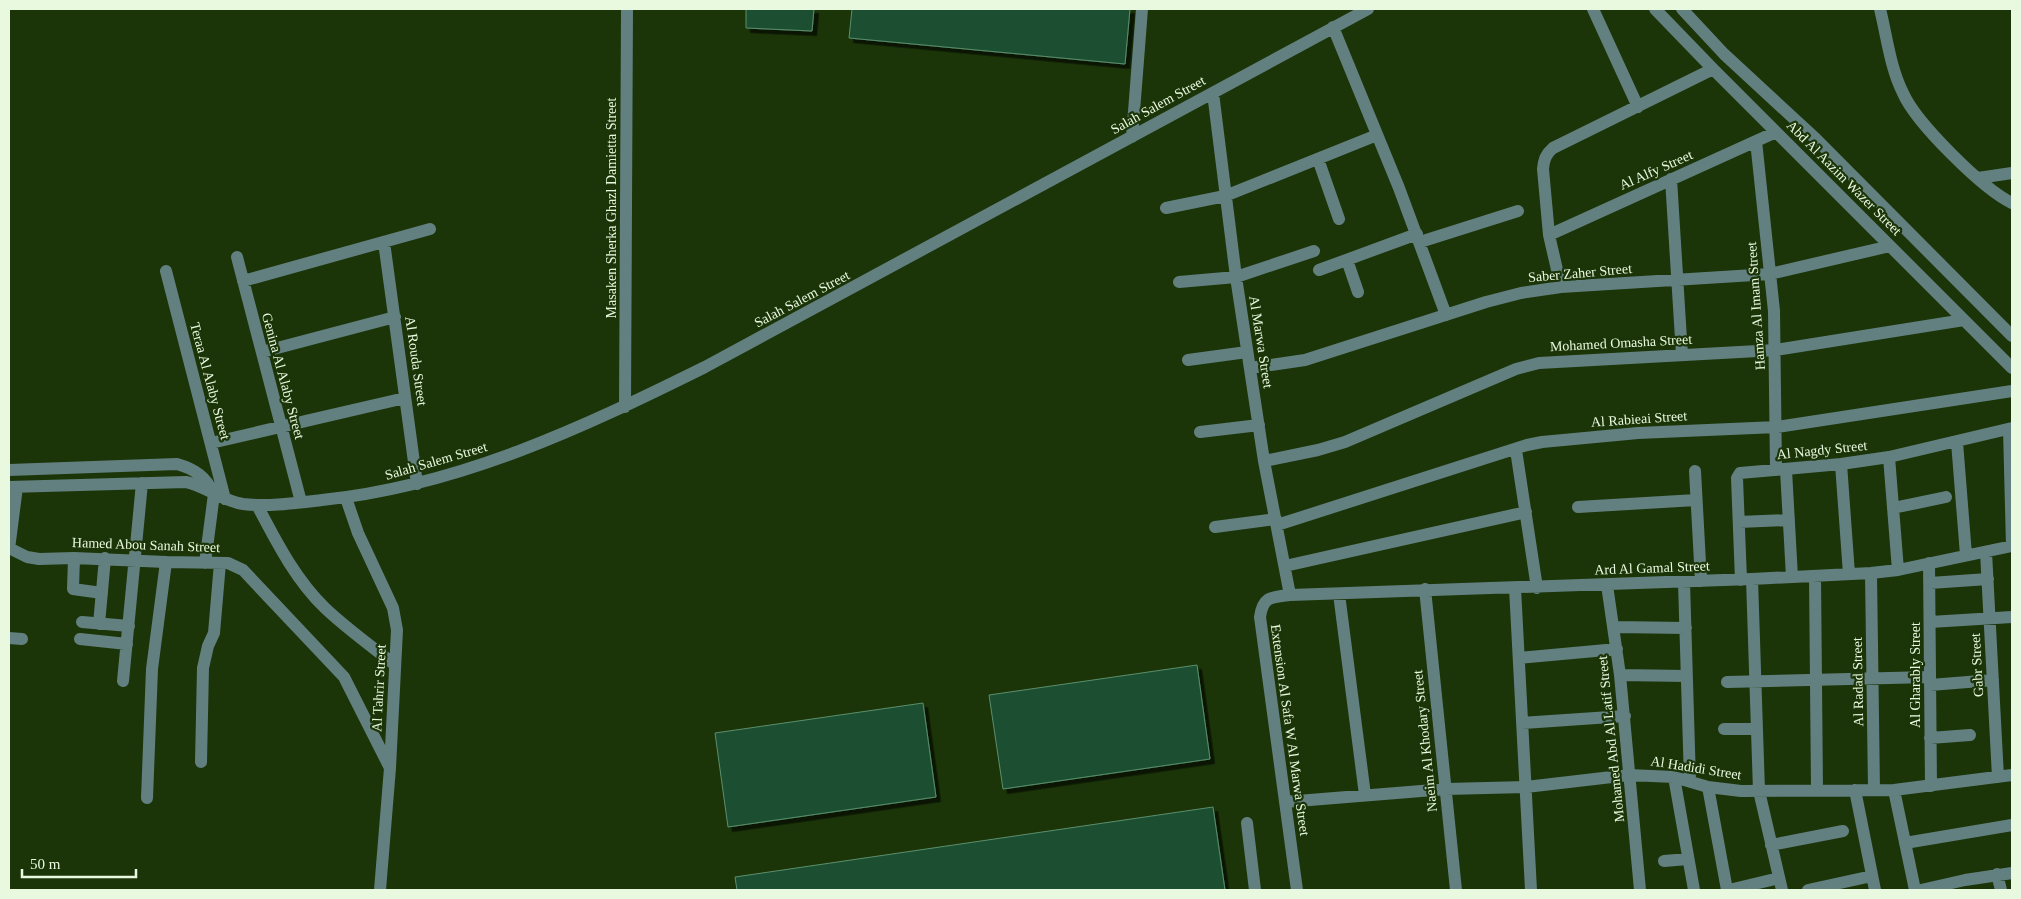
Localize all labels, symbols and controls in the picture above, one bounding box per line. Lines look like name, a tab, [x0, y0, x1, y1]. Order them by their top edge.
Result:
street label: Salah Salem Street	[1108, 73, 1208, 137]
street label: Masaken Sherka Ghazl Damietta Street	[604, 97, 619, 318]
street label: Abd Al Aazim Wazer Street	[1784, 118, 1904, 238]
street label: Al Alfy Street	[1617, 147, 1695, 193]
street label: Hamza Al Imam Street	[1744, 241, 1768, 371]
street label: Saber Zaher Street	[1527, 261, 1633, 285]
street label: Salah Salem Street	[752, 268, 852, 330]
street label: Al Marwa Street	[1246, 295, 1276, 389]
street label: Genina Al Alaby Street	[259, 311, 307, 441]
street label: Al Rouda Street	[402, 315, 430, 407]
street label: Teraa Al Alaby Street	[187, 321, 233, 441]
street label: Mohamed Omasha Street	[1550, 332, 1693, 354]
street label: Al Rabieai Street	[1590, 408, 1688, 430]
street label: Al Nagdy Street	[1776, 438, 1868, 462]
street label: Salah Salem Street	[383, 439, 489, 483]
street label: Hamed Abou Sanah Street	[72, 535, 220, 555]
street label: Ard Al Gamal Street	[1594, 558, 1710, 578]
street label: Al Gharably Street	[1908, 622, 1923, 728]
street label: Extension Al Safa W Al Marwa Street	[1268, 623, 1312, 837]
street label: Gabr Street	[1968, 632, 1986, 697]
street label: Al Radad Street	[1850, 637, 1866, 727]
street label: Al Tahrir Street	[369, 644, 389, 732]
street label: Mohamed Abd Al Latif Street	[1595, 655, 1627, 823]
street label: Naeim Al Khodary Street	[1410, 669, 1440, 813]
street label: Al Hadidi Street	[1650, 753, 1743, 783]
scale bar	[22, 846, 136, 878]
text: 50 m	[30, 856, 61, 872]

